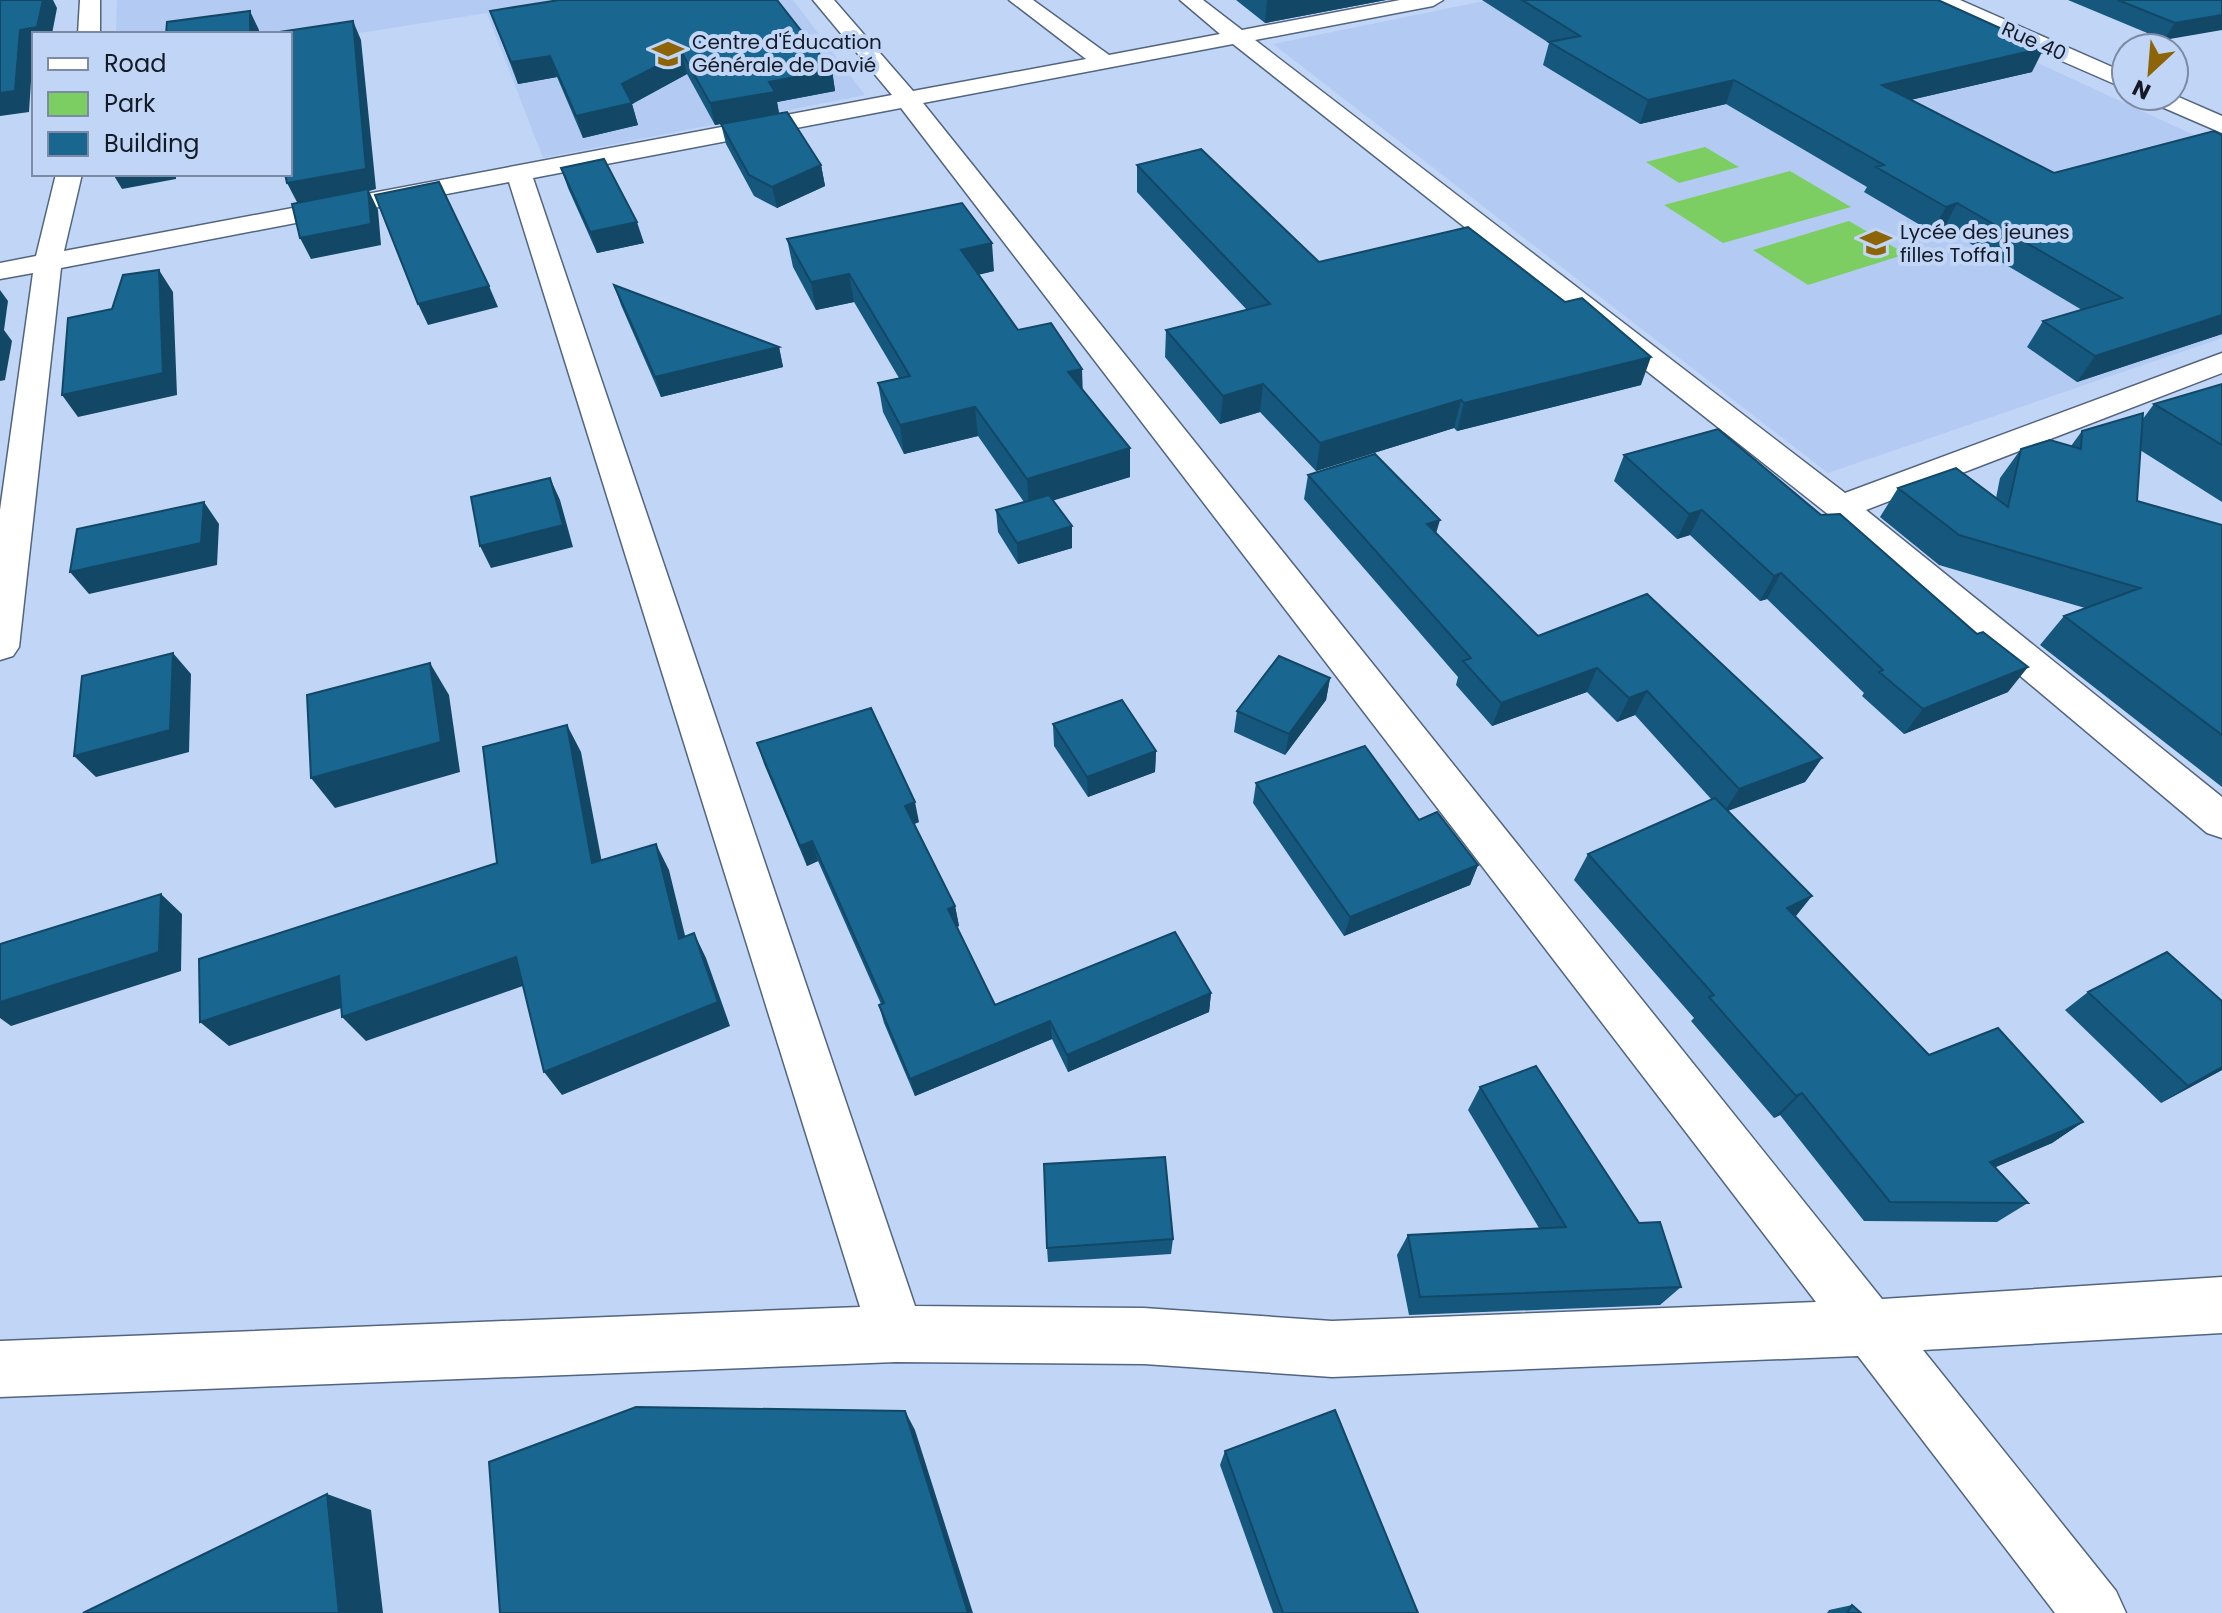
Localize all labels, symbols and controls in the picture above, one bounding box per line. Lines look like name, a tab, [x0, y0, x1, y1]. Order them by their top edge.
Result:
street label: Rue 40	[1997, 14, 2071, 68]
place label: Centre d'Éducation Générale de Davié	[692, 28, 882, 79]
legend	[32, 32, 292, 176]
north arrow	[2110, 32, 2190, 112]
school or university icon: Centre d'Éducation Générale de Davié	[651, 37, 685, 71]
text: Road	[104, 47, 166, 80]
text: N	[2127, 72, 2156, 107]
text: Park	[104, 87, 156, 120]
text: Building	[104, 127, 200, 160]
place label: Lycée des jeunes filles Toffa 1	[1900, 218, 2070, 269]
school or university icon: Lycée des jeunes filles Toffa 1	[1859, 226, 1893, 260]

